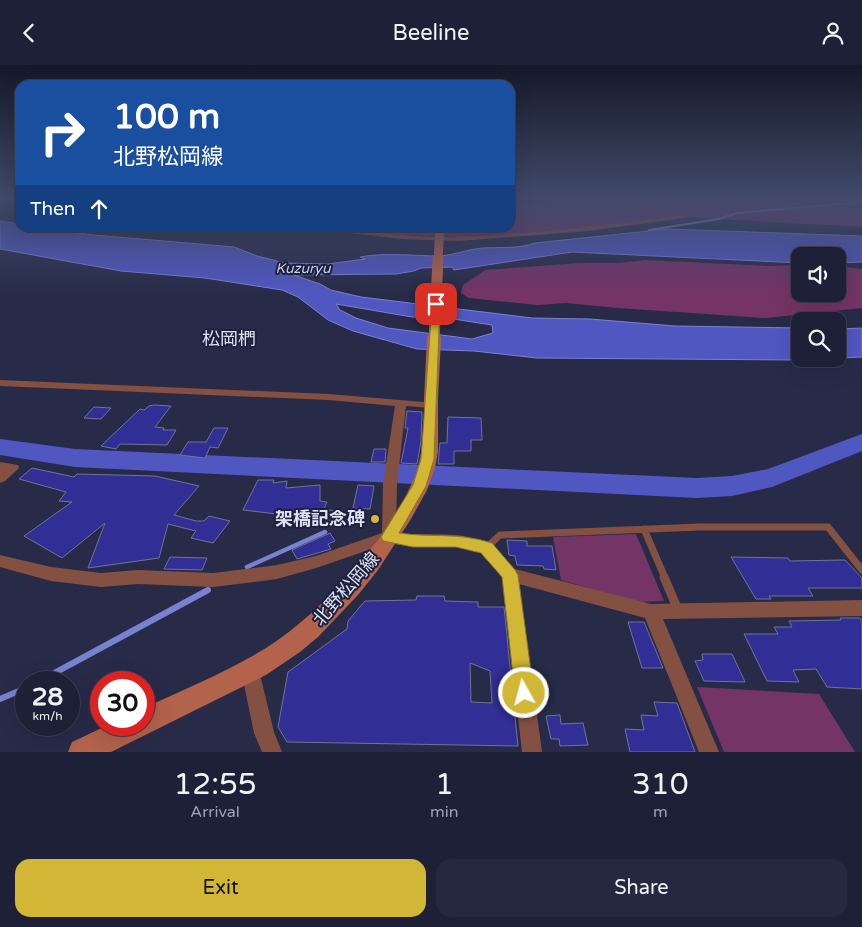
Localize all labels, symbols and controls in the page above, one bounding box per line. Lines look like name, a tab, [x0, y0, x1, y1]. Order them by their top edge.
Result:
icon: back	[15, 19, 43, 47]
icon: person	[819, 19, 847, 47]
text: Beeline	[393, 20, 469, 46]
text: 100 m	[113, 96, 220, 138]
icon: right	[30, 100, 95, 165]
text: 北野松岡線	[113, 144, 223, 170]
icon: ahead	[85, 195, 113, 223]
text: Then	[30, 198, 75, 220]
map controls	[791, 247, 846, 367]
button: sound	[791, 247, 846, 302]
water label: Kuzuryu	[276, 260, 332, 277]
pin	[415, 283, 457, 325]
icon: arrive	[422, 290, 450, 318]
button: search	[791, 312, 846, 367]
district label: 松岡椚	[202, 328, 256, 350]
place label: 架橋記念碑	[275, 508, 365, 530]
marker: 架橋記念碑	[369, 513, 381, 525]
street label: 北野松岡線	[308, 548, 384, 630]
position arrow	[497, 666, 549, 718]
speed limit sign: 30	[90, 671, 155, 736]
text: 28	[32, 682, 63, 712]
text: km/h	[32, 709, 63, 723]
text: 12:55	[173, 766, 257, 803]
text: 1	[435, 766, 454, 803]
text: 310	[632, 766, 689, 803]
text: Arrival	[190, 802, 240, 822]
text: min	[430, 802, 459, 822]
text: m	[653, 802, 668, 822]
button: Exit	[15, 859, 426, 917]
button: Share	[436, 859, 847, 917]

